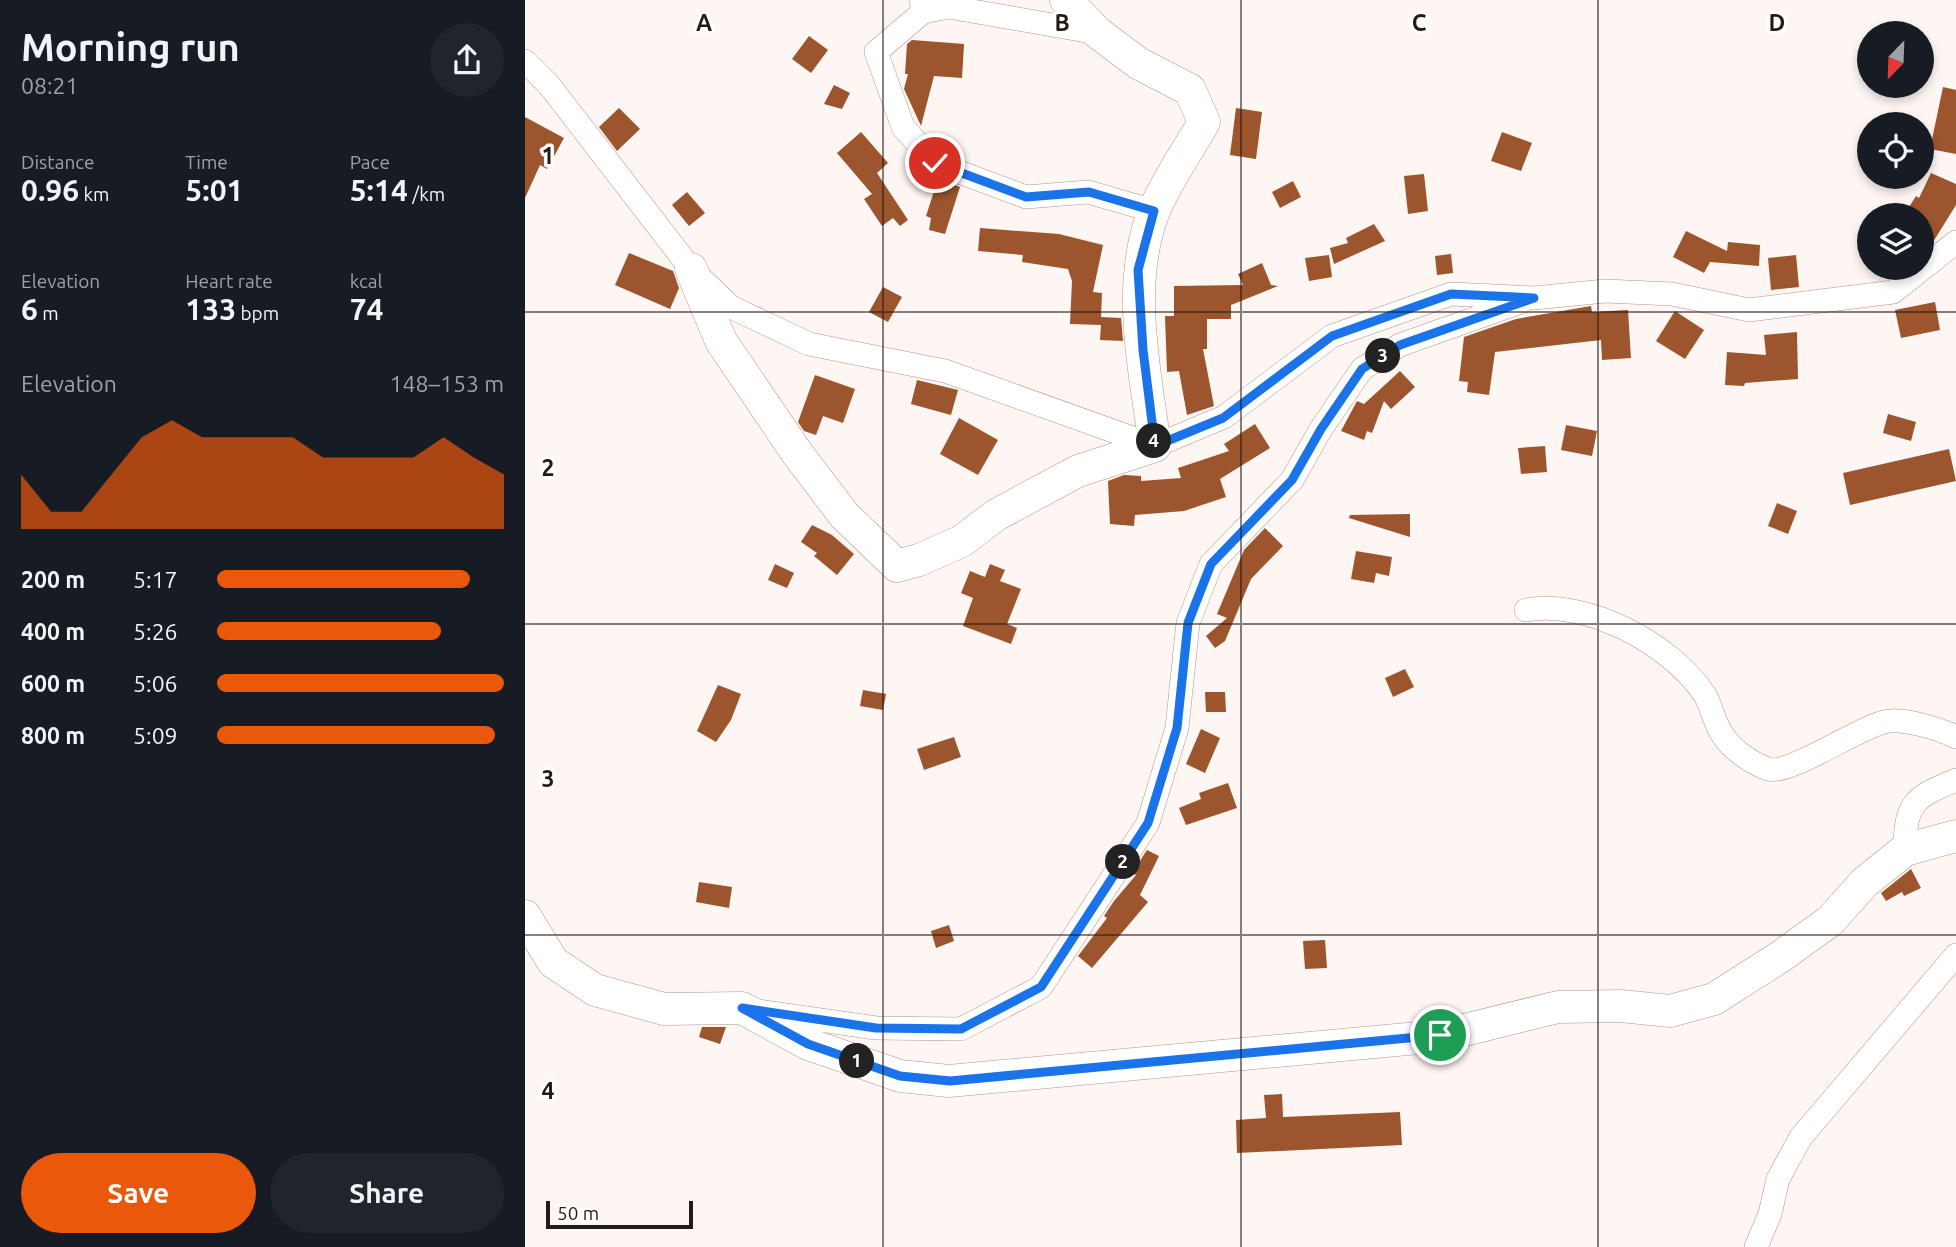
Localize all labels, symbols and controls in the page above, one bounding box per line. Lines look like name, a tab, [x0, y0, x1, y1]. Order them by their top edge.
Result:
text: A	[696, 10, 712, 35]
text: B	[1054, 10, 1070, 35]
text: C	[1412, 10, 1427, 35]
text: D	[1769, 10, 1785, 35]
north arrow	[1857, 21, 1934, 98]
map controls	[1857, 21, 1934, 280]
button: share	[430, 23, 504, 97]
text: Morning run	[21, 26, 240, 68]
text: 08:21	[21, 73, 79, 98]
button: locate	[1857, 112, 1934, 189]
pin	[905, 133, 965, 193]
text: 1	[542, 143, 554, 168]
icon: check	[916, 144, 954, 182]
text: Distance	[21, 151, 95, 173]
text: Time	[185, 151, 228, 173]
text: Pace	[350, 151, 390, 173]
text: 0.96	[21, 173, 79, 207]
text: 5:01	[185, 173, 243, 207]
text: 5:14	[350, 173, 408, 207]
text: km	[79, 183, 109, 205]
text: /km	[408, 183, 445, 205]
button: layers	[1857, 203, 1934, 280]
text: Elevation	[21, 270, 100, 292]
text: Heart rate	[185, 270, 273, 292]
text: kcal	[350, 270, 382, 292]
text: 6	[21, 292, 38, 326]
text: 133	[185, 292, 236, 326]
text: 74	[350, 292, 384, 326]
text: m	[38, 302, 59, 324]
text: bpm	[236, 302, 279, 324]
pin: 3	[1365, 338, 1401, 374]
text: 3	[1377, 344, 1388, 366]
text: Elevation	[21, 371, 117, 396]
text: 148–153 m	[390, 371, 504, 396]
pin: 4	[1137, 424, 1171, 458]
text: 4	[1148, 429, 1159, 451]
text: 2	[542, 455, 554, 480]
text: 200 m	[21, 567, 85, 592]
text: 5:17	[133, 567, 178, 592]
text: 400 m	[21, 619, 85, 644]
text: 5:26	[133, 619, 178, 644]
text: 600 m	[21, 671, 85, 696]
text: 5:06	[133, 671, 178, 696]
text: 800 m	[21, 723, 85, 748]
text: 5:09	[133, 723, 178, 748]
text: 3	[542, 766, 554, 791]
pin: 2	[1105, 844, 1141, 880]
text: 2	[1117, 850, 1128, 872]
pin	[1410, 1005, 1470, 1065]
icon: arrive	[1421, 1016, 1459, 1054]
pin: 1	[839, 1044, 875, 1078]
text: 1	[851, 1049, 862, 1071]
text: 4	[542, 1078, 555, 1103]
button: Save	[21, 1153, 256, 1233]
button: Share	[270, 1153, 504, 1233]
scale bar	[546, 1198, 693, 1230]
text: 50 m	[557, 1202, 599, 1224]

